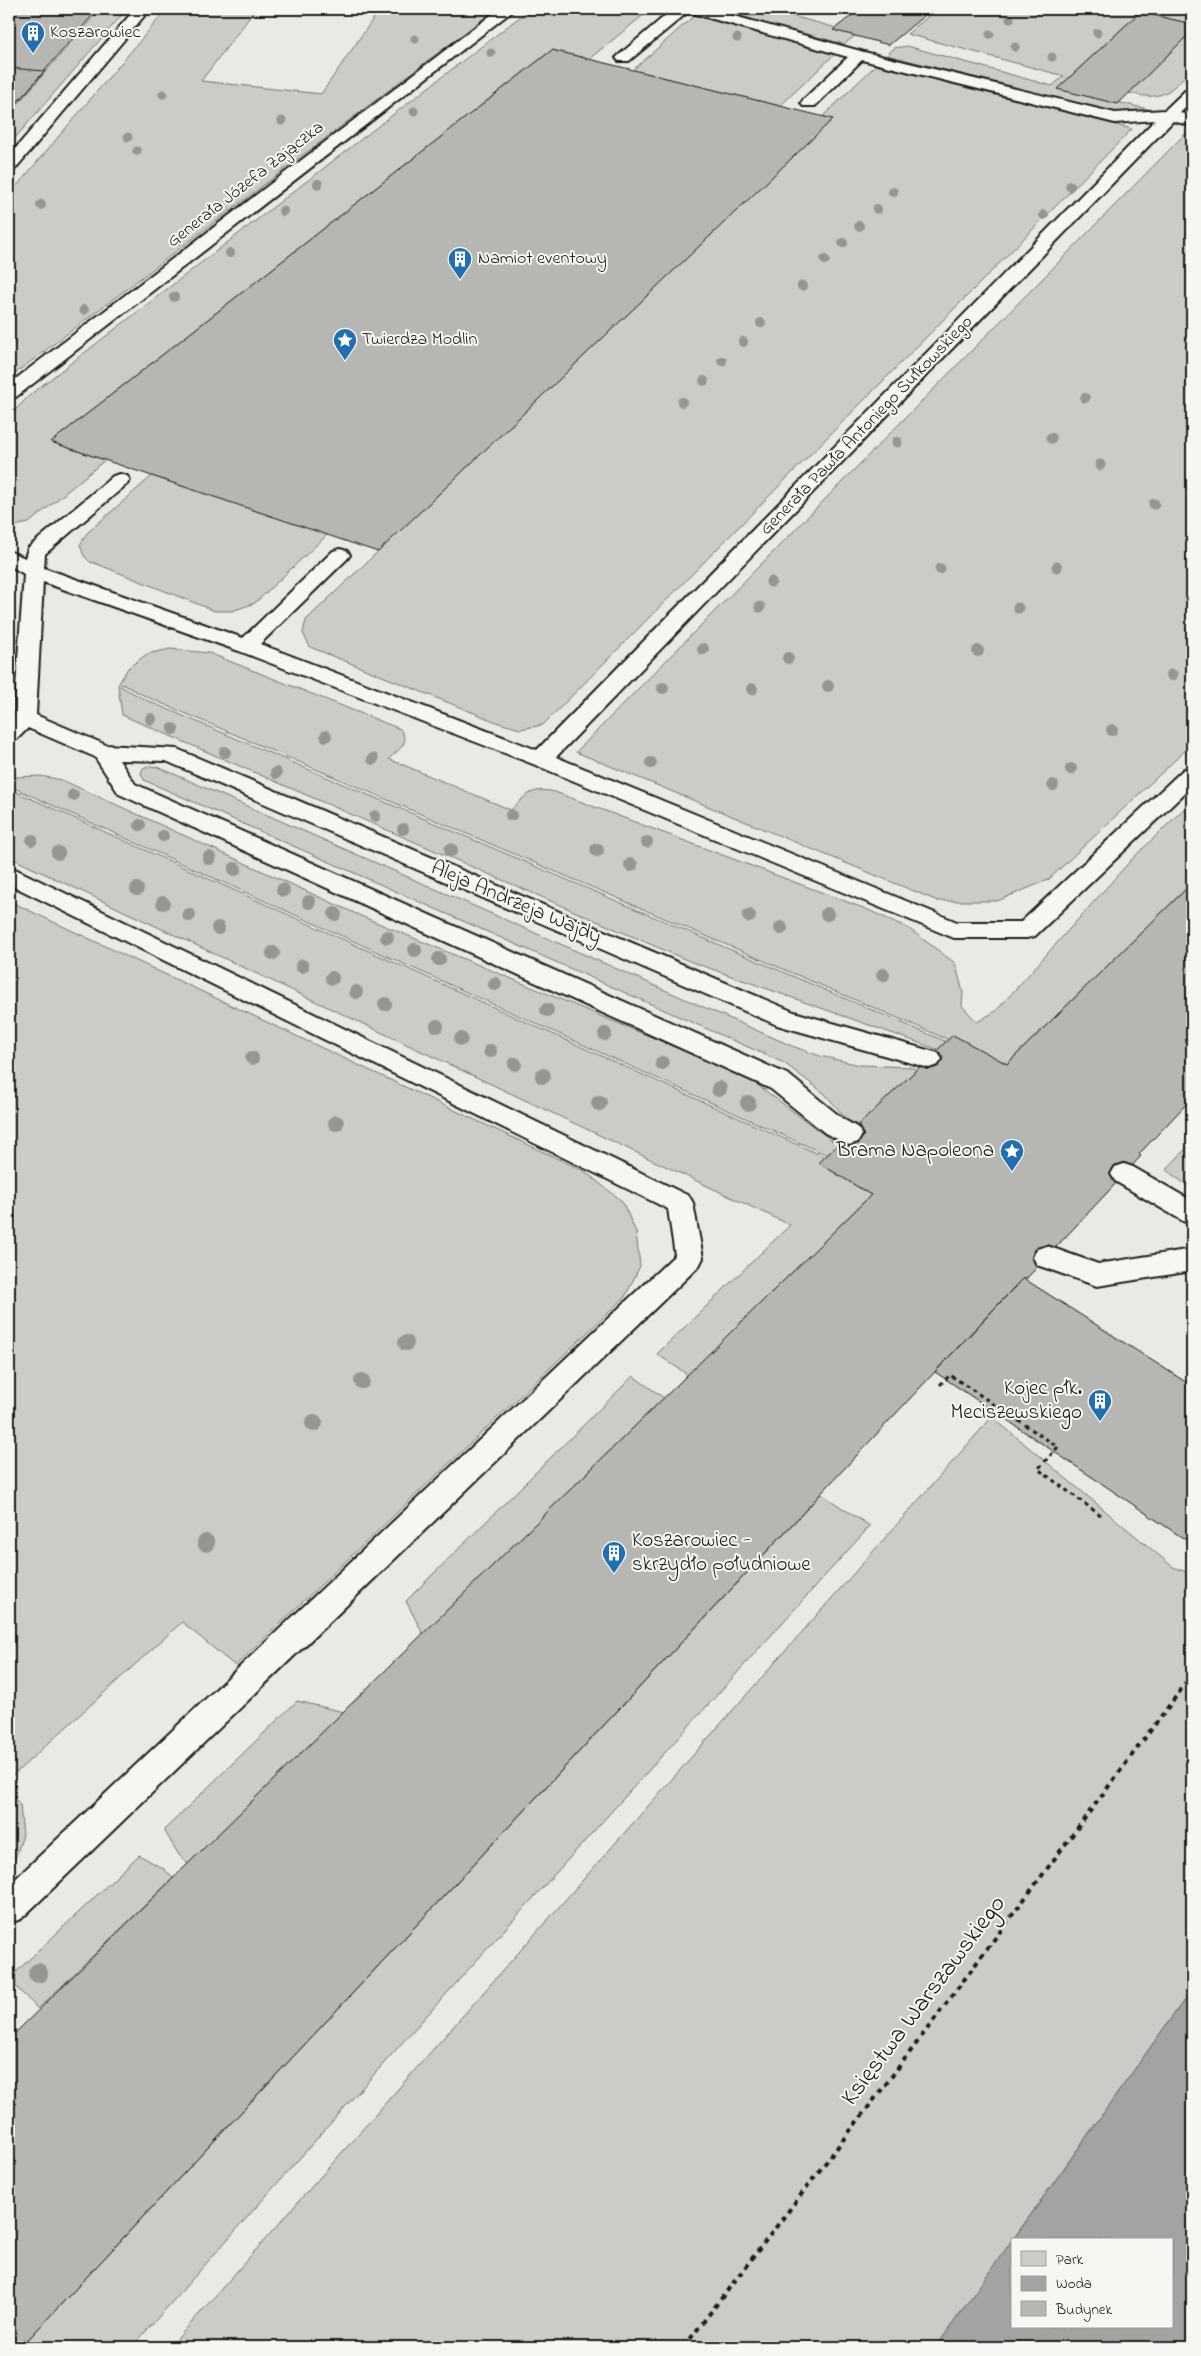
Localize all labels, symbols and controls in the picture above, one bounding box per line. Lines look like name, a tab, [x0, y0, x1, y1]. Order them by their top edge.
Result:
building icon: Koszarowiec	[20, 20, 46, 54]
place label: Koszarowiec	[50, 20, 141, 46]
street label: Generała Józefa Zajączka	[162, 115, 330, 255]
building icon: Namiot eventowy	[447, 246, 473, 280]
place label: Namiot eventowy	[478, 246, 607, 272]
street label: Generała Pawła Antoniego Sułkowskiego	[755, 310, 980, 543]
place icon: Twierdza Modlin	[332, 327, 358, 361]
place label: Twierdza Modlin	[362, 327, 477, 353]
street label: Aleja Andrzeja Wajdy	[425, 854, 606, 954]
place label: Brama Napoleona	[835, 1136, 994, 1166]
place icon: Brama Napoleona	[999, 1138, 1025, 1172]
place label: Kojec płk. Meciszewskiego	[951, 1374, 1082, 1430]
building icon: Kojec płk. Meciszewskiego	[1087, 1388, 1113, 1422]
place label: Koszarowiec - skrzydło południowe	[632, 1526, 811, 1582]
building icon: Koszarowiec - skrzydło południowe	[601, 1540, 627, 1574]
street label: Księstwa Warszawskiego	[833, 1888, 1016, 2114]
legend	[1011, 2238, 1174, 2328]
text: Park	[1056, 2249, 1084, 2271]
text: Woda	[1056, 2273, 1092, 2295]
text: Budynek	[1055, 2299, 1113, 2322]

